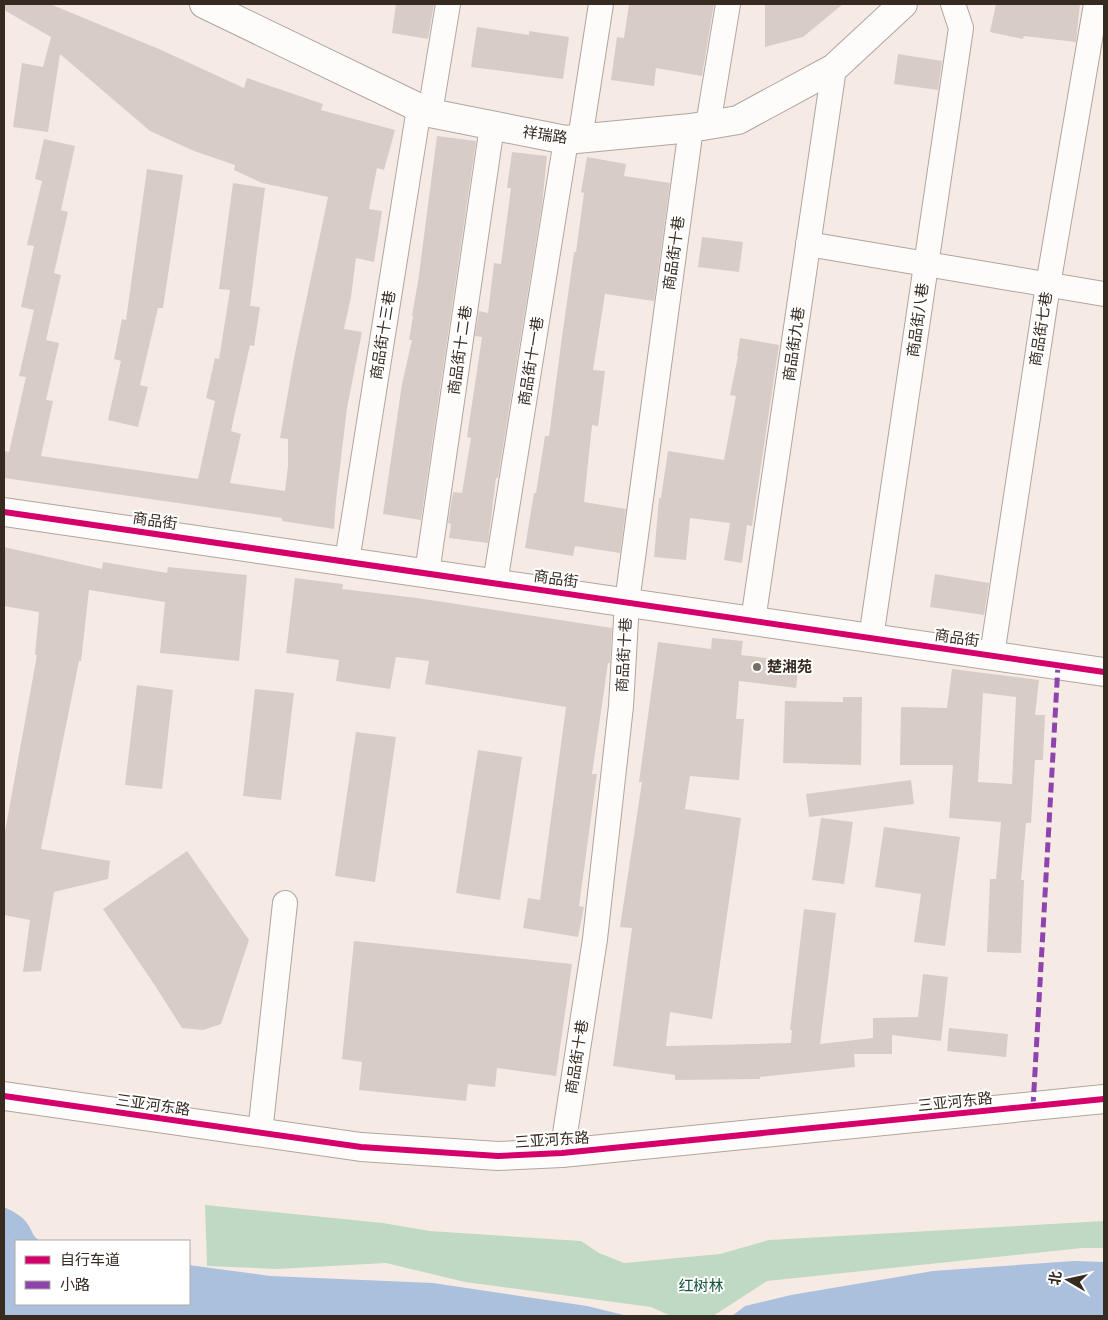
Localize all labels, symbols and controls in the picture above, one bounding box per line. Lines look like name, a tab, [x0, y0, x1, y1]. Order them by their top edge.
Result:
street label: 祥瑞路	[521, 123, 569, 147]
street label: 商品街十巷	[660, 215, 688, 291]
street label: 商品街八巷	[904, 282, 932, 358]
street label: 商品街十三巷	[367, 289, 399, 381]
street label: 商品街七巷	[1026, 291, 1056, 367]
street label: 商品街十二巷	[445, 304, 475, 396]
street label: 商品街九巷	[780, 306, 808, 382]
street label: 商品街十一巷	[515, 315, 547, 407]
street label: 商品街	[131, 509, 179, 533]
street label: 商品街	[532, 567, 580, 591]
street label: 商品街十巷	[613, 617, 635, 693]
street label: 商品街	[933, 626, 981, 650]
place label: 楚湘苑	[767, 658, 812, 676]
marker: 楚湘苑	[751, 661, 763, 673]
street label: 商品街十巷	[562, 1019, 592, 1095]
street label: 三亚河东路	[917, 1089, 993, 1115]
street label: 三亚河东路	[115, 1091, 191, 1119]
street label: 三亚河东路	[514, 1128, 590, 1152]
legend	[15, 1240, 190, 1305]
text: 自行车道	[60, 1251, 120, 1269]
north arrow	[1043, 1255, 1093, 1305]
text: 北	[1046, 1270, 1064, 1286]
text: 小路	[60, 1276, 90, 1294]
park label: 红树林	[678, 1277, 724, 1295]

